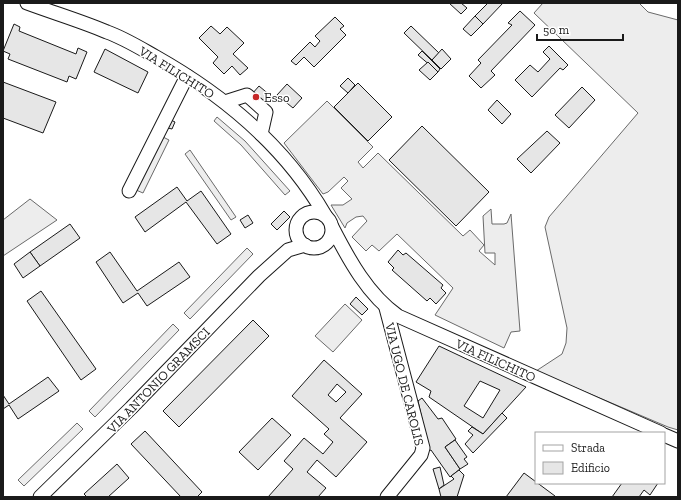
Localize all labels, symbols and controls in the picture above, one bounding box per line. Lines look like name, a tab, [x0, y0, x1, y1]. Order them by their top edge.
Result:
scale bar	[537, 16, 623, 42]
text: 50 m	[543, 23, 570, 37]
street label: VIA FILICHITO	[135, 43, 217, 102]
place label: Esso	[264, 90, 290, 105]
marker: Esso	[251, 92, 261, 102]
street label: VIA UGO DE CAROLIS	[382, 320, 427, 447]
street label: VIA ANTONIO GRAMSCI	[103, 324, 213, 437]
street label: VIA FILICHITO	[453, 336, 538, 385]
legend	[535, 432, 665, 484]
text: Strada	[571, 441, 605, 455]
text: Edificio	[571, 461, 610, 475]

